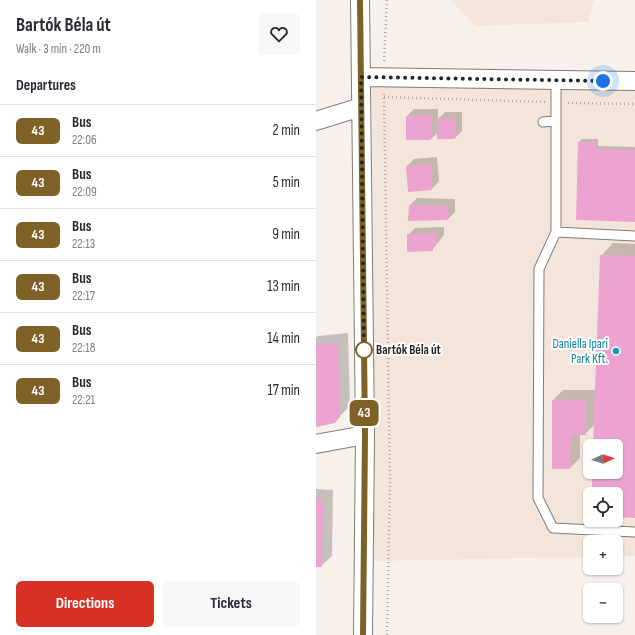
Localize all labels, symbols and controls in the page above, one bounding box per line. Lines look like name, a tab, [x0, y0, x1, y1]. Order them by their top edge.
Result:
button: heart	[258, 13, 300, 55]
text: Bartók Béla út	[16, 14, 111, 37]
text: Walk · 3 min · 220 m	[16, 41, 101, 57]
your location	[593, 71, 613, 91]
text: Departures	[16, 76, 76, 95]
text: Bus	[72, 113, 91, 132]
text: 2 min	[273, 121, 300, 140]
text: 43	[32, 122, 44, 139]
text: 22:06	[72, 132, 97, 148]
text: Bus	[72, 165, 91, 184]
text: 5 min	[273, 173, 300, 192]
text: 43	[32, 174, 44, 191]
text: 22:09	[72, 184, 97, 200]
text: Bus	[72, 217, 91, 236]
text: 9 min	[272, 225, 300, 244]
text: 43	[32, 226, 44, 243]
text: 22:13	[72, 236, 95, 252]
text: Bus	[72, 269, 91, 288]
text: 13 min	[267, 277, 300, 296]
text: 43	[32, 278, 44, 295]
text: 22:17	[72, 288, 95, 304]
text: Bus	[72, 321, 91, 340]
text: 14 min	[267, 329, 300, 348]
text: 43	[32, 330, 44, 347]
place label: Daniella Ipari Park Kft.	[552, 336, 608, 367]
text: 22:18	[72, 340, 95, 356]
marker: Bartók Béla út	[355, 341, 373, 359]
place label: Bartók Béla út	[376, 342, 442, 358]
marker: Daniella Ipari Park Kft.	[611, 346, 621, 356]
text: Bus	[72, 373, 91, 392]
text: 17 min	[268, 381, 300, 400]
text: 43	[32, 382, 44, 399]
text: 22:21	[72, 392, 95, 408]
line badge: 43	[346, 400, 382, 426]
text: 43	[358, 404, 370, 421]
north arrow	[583, 439, 623, 479]
map controls	[583, 439, 623, 623]
button: locate	[583, 487, 623, 527]
button: +	[583, 535, 623, 575]
button: Directions	[16, 581, 154, 627]
button: Tickets	[162, 581, 300, 627]
button: −	[583, 583, 623, 623]

